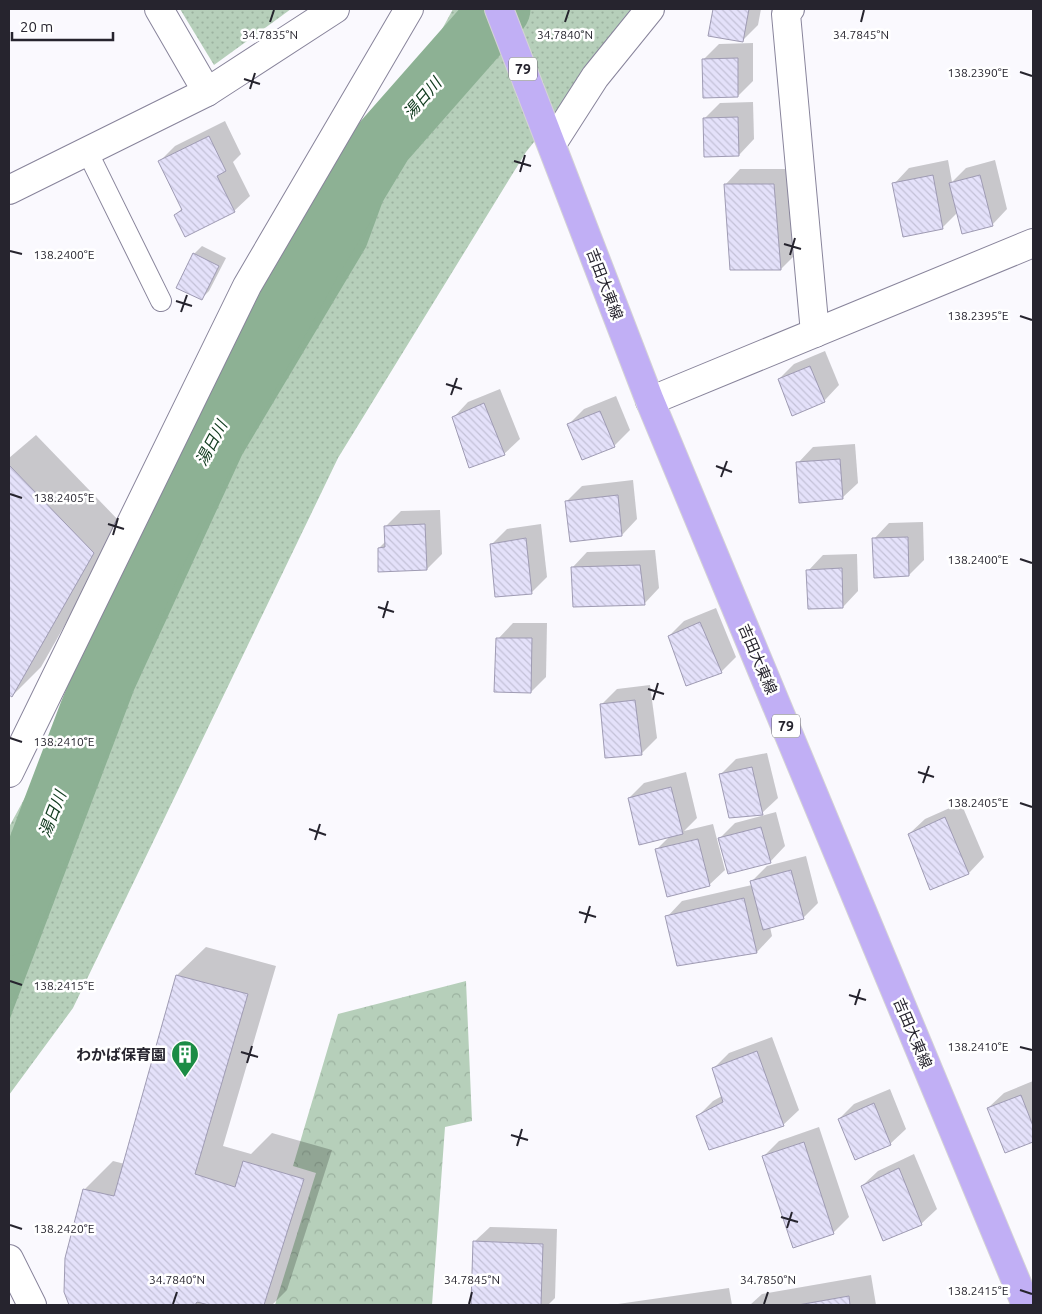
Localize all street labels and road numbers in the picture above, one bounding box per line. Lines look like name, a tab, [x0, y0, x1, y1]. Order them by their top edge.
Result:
road number: 79	[509, 58, 537, 80]
street label: 吉田大東線	[584, 246, 626, 322]
street label: 吉田大東線	[736, 621, 780, 697]
road number: 79	[772, 714, 800, 738]
street label: 吉田大東線	[891, 995, 935, 1071]

